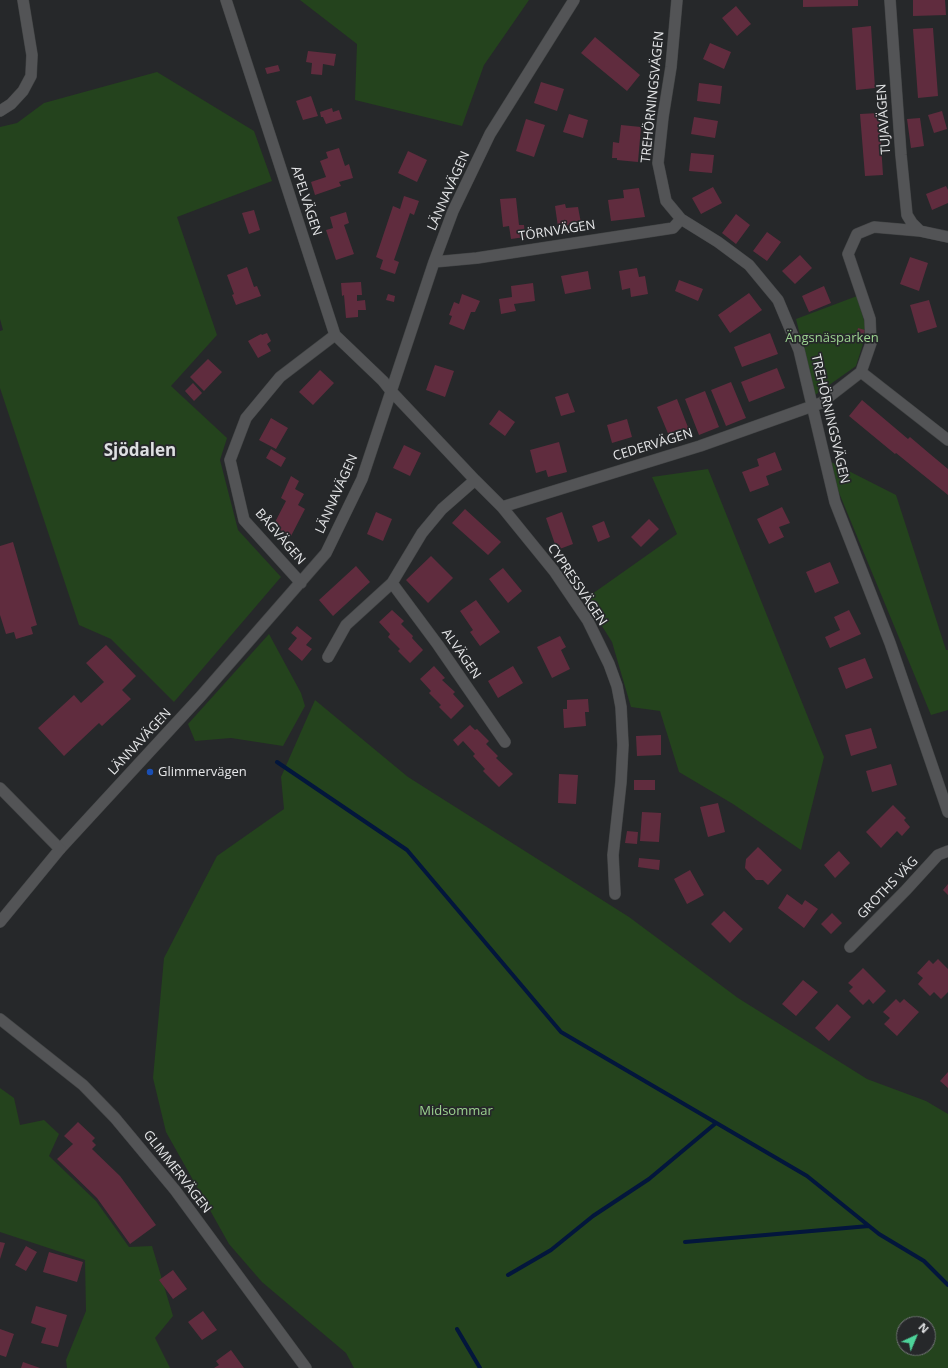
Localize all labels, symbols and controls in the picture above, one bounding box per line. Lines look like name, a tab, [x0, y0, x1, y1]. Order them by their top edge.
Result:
street label: TREHÖRNINGSVÄGEN	[638, 30, 668, 164]
street label: TUJAVÄGEN	[874, 83, 894, 155]
street label: LÄNNAVÄGEN	[425, 149, 473, 233]
street label: APELVÄGEN	[287, 164, 325, 238]
street label: TÖRNVÄGEN	[517, 217, 597, 245]
park label: Ängsnäsparken	[785, 330, 879, 346]
street label: TREHÖRNINGSVÄGEN	[808, 353, 852, 485]
street label: CEDERVÄGEN	[611, 425, 695, 465]
district label: Sjödalen	[104, 441, 176, 461]
street label: LÄNNAVÄGEN	[313, 452, 361, 536]
street label: BÅGVÄGEN	[252, 506, 308, 568]
street label: CYPRESSVÄGEN	[544, 541, 610, 629]
street label: ALVÄGEN	[438, 626, 484, 682]
street label: LÄNNAVÄGEN	[105, 706, 175, 778]
place label: Glimmervägen	[158, 764, 247, 780]
marker: Glimmervägen	[145, 767, 155, 777]
street label: GROTHS VÄG	[855, 854, 921, 922]
park label: Midsommar	[419, 1103, 493, 1119]
street label: GLIMMERVÄGEN	[140, 1127, 214, 1217]
north arrow	[896, 1316, 936, 1356]
text: N	[916, 1319, 932, 1336]

